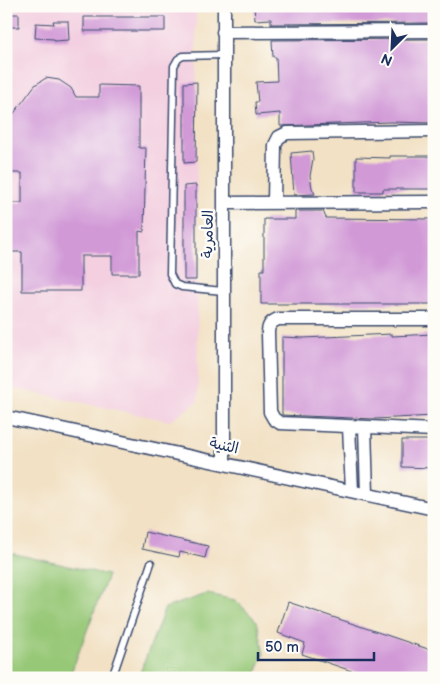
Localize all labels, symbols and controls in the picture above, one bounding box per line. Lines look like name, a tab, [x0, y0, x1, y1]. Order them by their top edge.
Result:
north arrow	[368, 22, 418, 72]
text: N	[379, 50, 395, 69]
street label: العامرية	[198, 210, 218, 258]
street label: الثنية	[208, 434, 240, 458]
scale bar	[258, 629, 374, 661]
text: 50 m	[265, 638, 299, 657]

